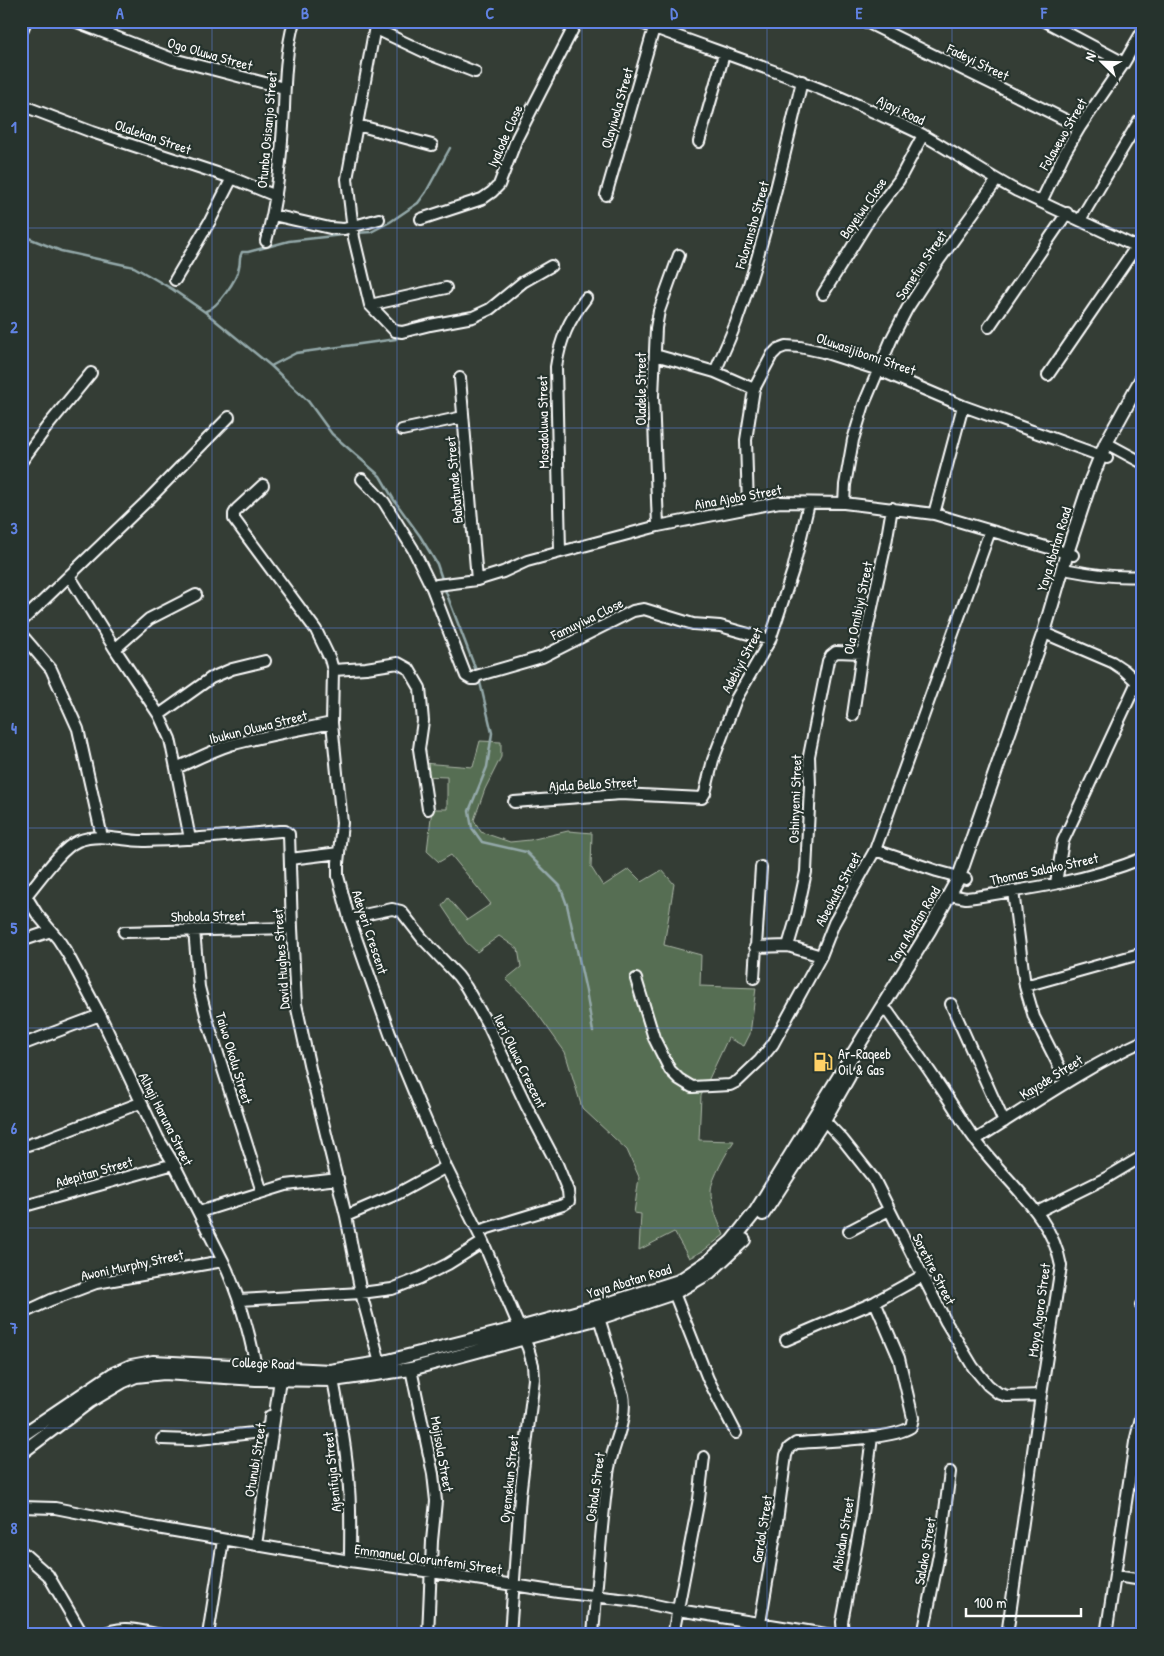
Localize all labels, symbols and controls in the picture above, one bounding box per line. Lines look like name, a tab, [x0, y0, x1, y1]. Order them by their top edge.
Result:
text: A	[116, 2, 124, 24]
text: B	[301, 2, 309, 24]
text: C	[486, 2, 495, 24]
text: D	[670, 2, 678, 24]
text: E	[855, 2, 863, 24]
text: F	[1040, 2, 1048, 24]
street label: Ogo Oluwa Street	[165, 32, 255, 76]
street label: Fadeyi Street	[943, 38, 1012, 86]
north arrow	[1076, 38, 1126, 88]
text: N	[1079, 49, 1100, 64]
street label: Olayiwola Street	[596, 65, 638, 151]
street label: Otunba Osisanjo Street	[252, 71, 282, 189]
street label: Ajayi Road	[874, 90, 929, 130]
street label: Folawewo Street	[1034, 94, 1091, 174]
street label: Iyalode Close	[482, 101, 528, 170]
street label: Olalekan Street	[112, 115, 194, 159]
text: 1	[11, 116, 17, 138]
street label: Bayeiwu Close	[835, 173, 892, 243]
street label: Folorunsho Street	[730, 179, 773, 272]
street label: Somefun Street	[890, 226, 951, 303]
text: 2	[10, 316, 18, 338]
street label: Oluwasijibomi Street	[814, 328, 919, 380]
street label: Oladele Street	[631, 352, 650, 426]
street label: Mosadoluwa Street	[532, 375, 553, 469]
street label: Babatunde Street	[440, 435, 467, 524]
street label: Aina Ajobo Street	[693, 479, 783, 514]
street label: Yaya Abatan Road	[1032, 504, 1076, 594]
text: 3	[10, 517, 18, 539]
street label: Ola Omibiyi Street	[838, 560, 878, 656]
street label: Famuyiwa Close	[547, 593, 627, 646]
street label: Adebiyi Street	[716, 624, 768, 696]
street label: Ibukun Oluwa Street	[207, 705, 309, 748]
text: 4	[11, 717, 17, 739]
street label: Oshinyemi Street	[783, 754, 807, 844]
street label: Ajala Bello Street	[548, 772, 638, 796]
street label: Abeokuta Street	[810, 848, 865, 929]
street label: Thomas Salako Street	[988, 848, 1100, 889]
street label: Yaya Abatan Road	[883, 882, 945, 968]
street label: Adeyeri Crescent	[347, 887, 393, 977]
street label: Shobola Street	[171, 905, 246, 926]
street label: David Hughes Street	[268, 908, 294, 1010]
text: 5	[11, 917, 18, 939]
street label: Taiwo Okolu Street	[212, 1010, 257, 1106]
street label: Ileri Oluwa Crescent	[489, 1010, 552, 1111]
place label: Ar-Raqeeb Oil & Gas	[838, 1044, 891, 1079]
street label: Kayode Street	[1016, 1050, 1087, 1104]
fuel station icon: Ar-Raqeeb Oil & Gas	[812, 1051, 834, 1073]
street label: Alhaji Haruna Street	[134, 1069, 198, 1169]
text: 6	[11, 1117, 18, 1139]
street label: Adepitan Street	[53, 1151, 135, 1193]
street label: Soretire Street	[908, 1230, 961, 1308]
street label: Awoni Murphy Street	[79, 1244, 185, 1286]
street label: Yaya Abatan Road	[584, 1259, 674, 1303]
street label: Moyo Agoro Street	[1023, 1262, 1055, 1358]
text: 7	[9, 1317, 18, 1339]
street label: College Road	[231, 1352, 295, 1374]
street label: Mojisola Street	[426, 1415, 459, 1494]
street label: Otunubi Street	[239, 1421, 270, 1498]
street label: Ajenifuja Street	[318, 1431, 346, 1513]
street label: Oyemekun Street	[494, 1434, 524, 1524]
street label: Oshola Street	[580, 1451, 609, 1523]
street label: Gardol Street	[747, 1494, 776, 1564]
street label: Abiodun Street	[827, 1495, 858, 1572]
street label: Salako Street	[909, 1515, 940, 1586]
text: 8	[11, 1517, 18, 1539]
street label: Emmanuel Olorunfemi Street	[353, 1539, 503, 1578]
scale bar	[966, 1586, 1082, 1618]
text: 100 m	[974, 1592, 1007, 1613]

